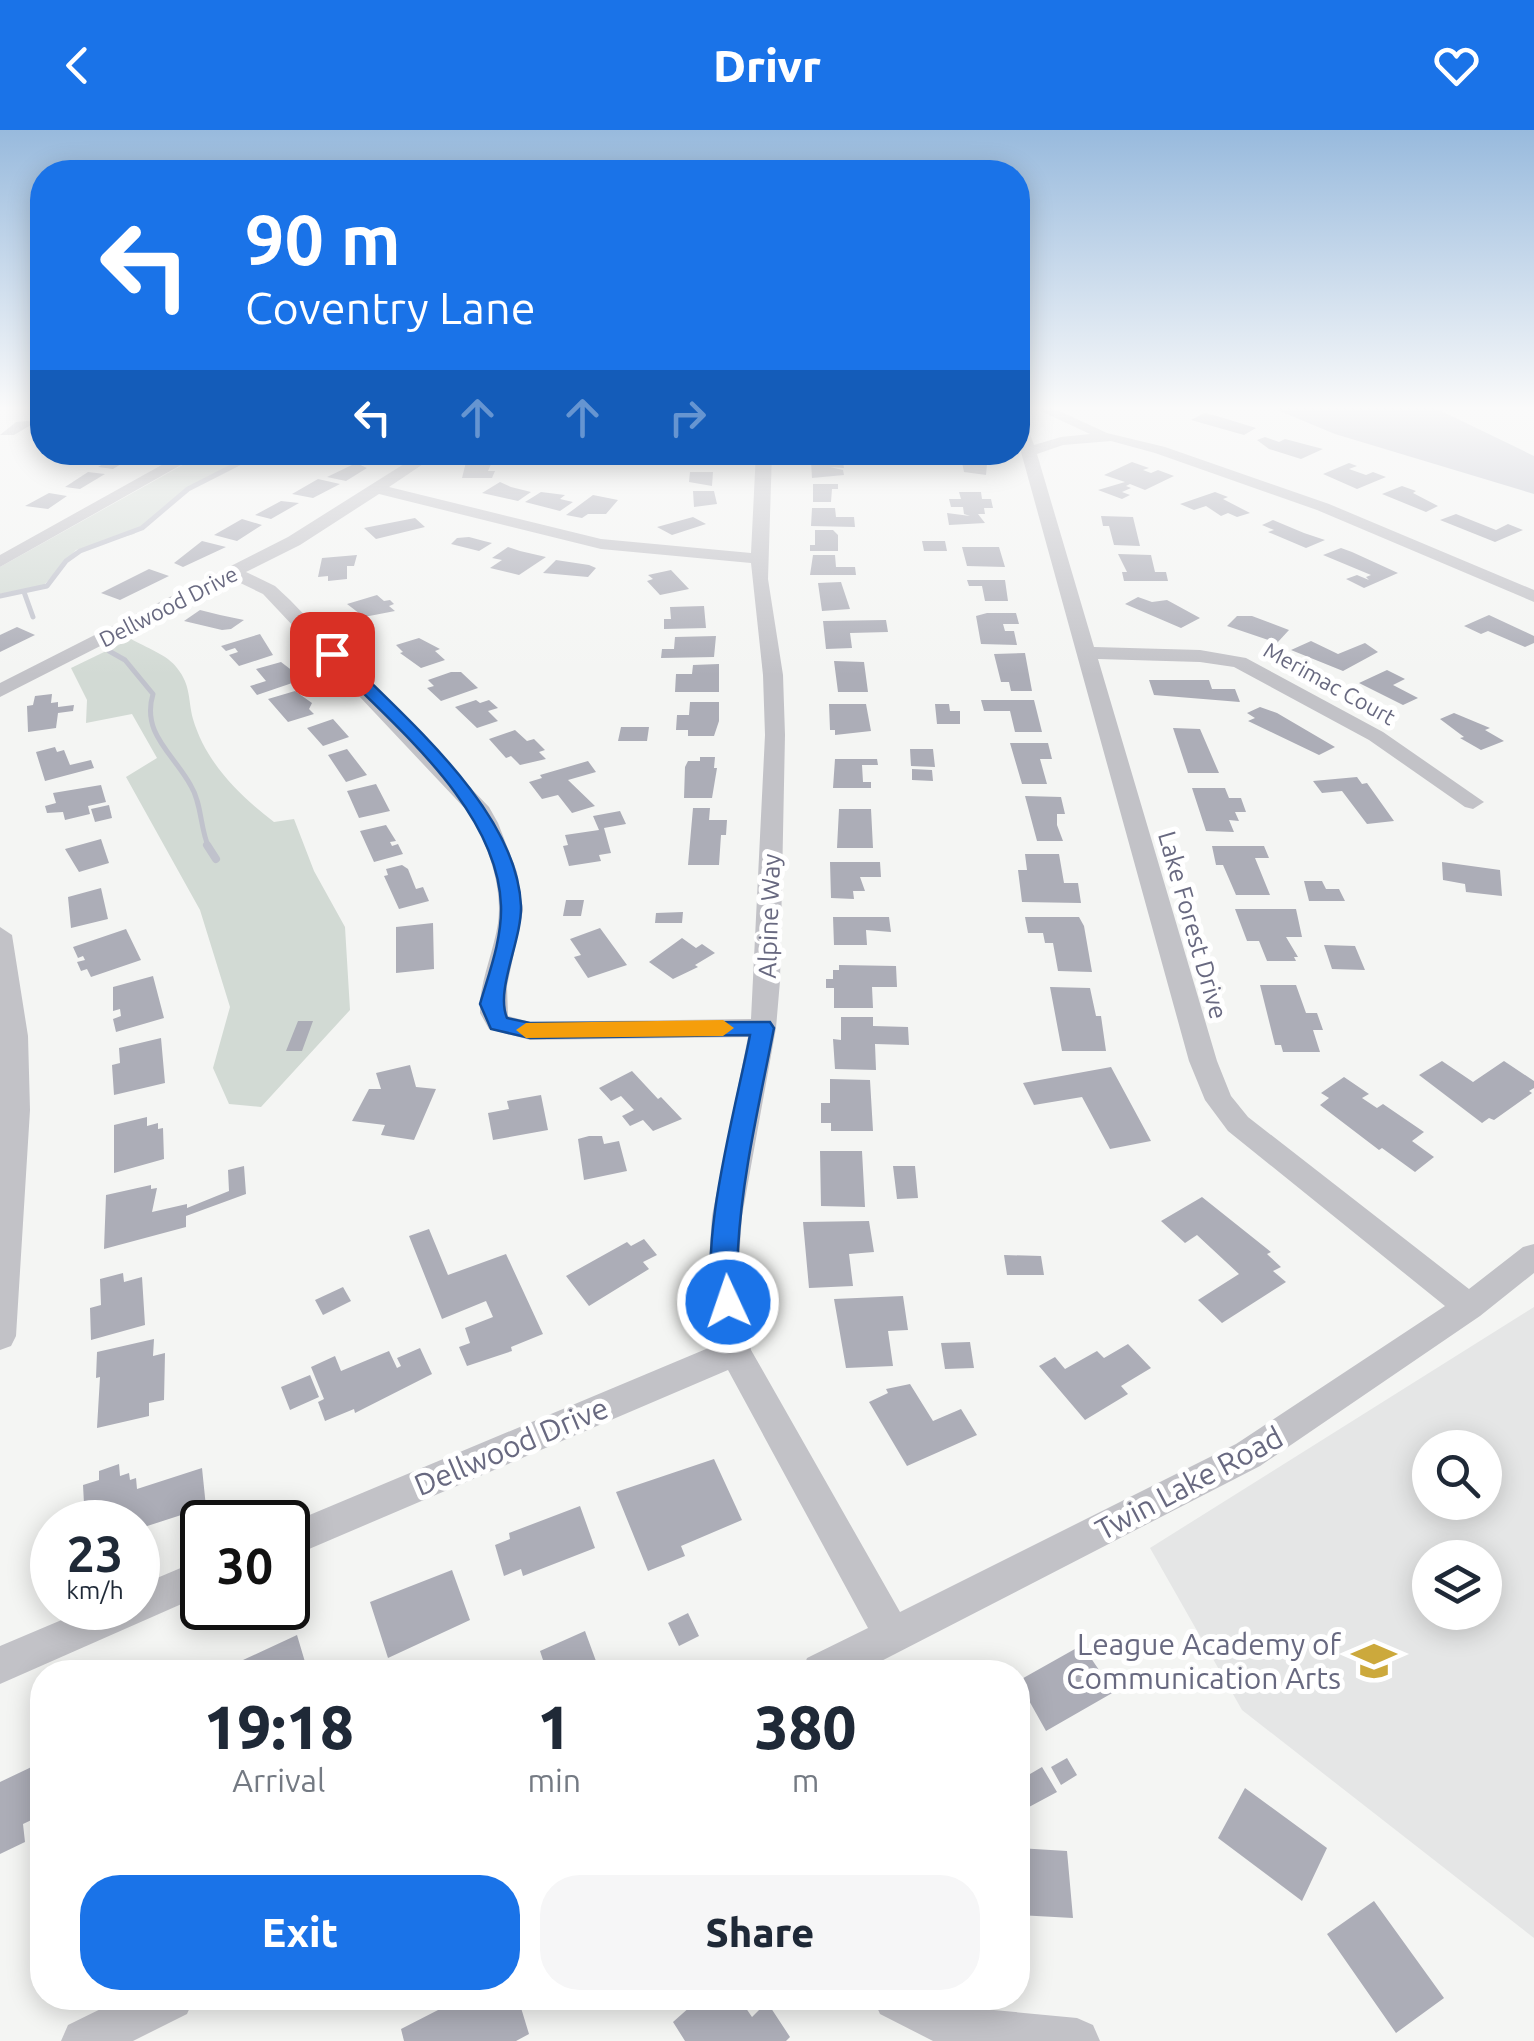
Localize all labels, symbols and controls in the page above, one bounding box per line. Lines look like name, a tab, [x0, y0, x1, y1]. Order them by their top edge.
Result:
icon: back	[50, 38, 105, 93]
icon: heart	[1429, 38, 1484, 93]
text: Drivr	[713, 40, 821, 91]
icon: left	[80, 200, 210, 330]
text: 90 m	[245, 200, 401, 278]
text: Coventry Lane	[245, 282, 536, 333]
icon: left	[345, 390, 400, 445]
icon: ahead	[450, 390, 505, 445]
icon: ahead	[555, 390, 610, 445]
icon: right	[660, 390, 715, 445]
street label: Dellwood Drive	[95, 560, 241, 652]
pin	[290, 612, 375, 697]
icon: arrive	[305, 627, 360, 682]
street label: Merimac Court	[1260, 637, 1400, 730]
street label: Lake Forest Drive	[1153, 828, 1233, 1022]
street label: Alpine Way	[753, 853, 785, 979]
position arrow	[676, 1250, 780, 1354]
street label: Dellwood Drive	[409, 1390, 613, 1502]
street label: Twin Lake Road	[1090, 1419, 1288, 1547]
map controls	[1412, 1430, 1502, 1630]
button: search	[1412, 1430, 1502, 1520]
speed limit sign: 30	[180, 1500, 310, 1630]
text: 23	[67, 1525, 123, 1581]
button: layers	[1412, 1540, 1502, 1630]
text: km/h	[66, 1576, 124, 1604]
place label: League Academy of Communication Arts	[1066, 1627, 1342, 1695]
school or university icon: League Academy of Communication Arts	[1350, 1637, 1398, 1685]
text: 19:18	[204, 1693, 354, 1760]
text: 1	[537, 1693, 571, 1760]
text: 380	[755, 1693, 856, 1760]
text: Arrival	[232, 1762, 325, 1798]
text: min	[527, 1762, 581, 1798]
text: m	[792, 1762, 819, 1798]
button: Exit	[80, 1875, 520, 1990]
button: Share	[540, 1875, 980, 1990]

